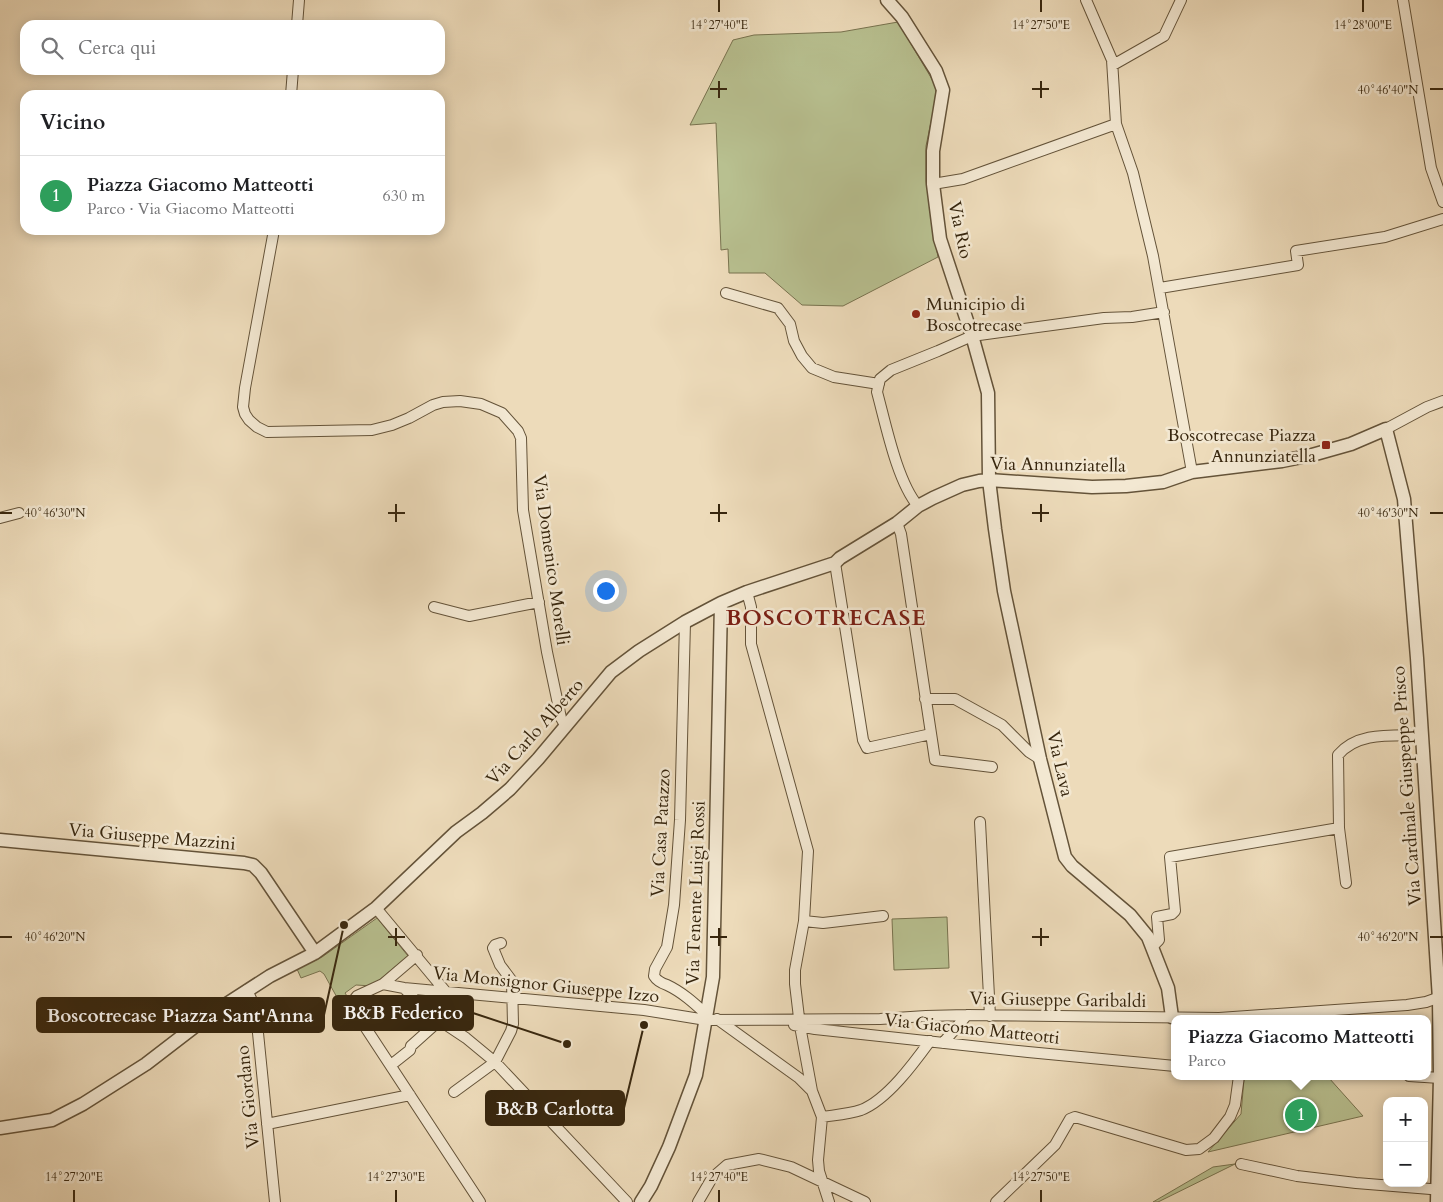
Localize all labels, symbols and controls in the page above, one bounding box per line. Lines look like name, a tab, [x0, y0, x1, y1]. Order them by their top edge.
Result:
text: 14°27'40"E	[690, 17, 748, 33]
text: 14°27'50"E	[1012, 17, 1070, 33]
text: 14°28'00"E	[1334, 17, 1392, 33]
search box	[20, 20, 445, 75]
icon: search	[38, 34, 66, 62]
text: Cerca qui	[78, 35, 156, 61]
text: 40°46'40"N	[1358, 82, 1419, 98]
text: Vicino	[40, 108, 105, 137]
text: Piazza Giacomo Matteotti	[87, 172, 314, 198]
text: 1	[52, 185, 60, 207]
text: 630 m	[383, 185, 425, 207]
text: Parco · Via Giacomo Matteotti	[87, 198, 294, 220]
street label: Via Rio	[942, 199, 978, 261]
place label: Municipio di Boscotrecase	[926, 292, 1025, 338]
marker: Municipio di Boscotrecase	[910, 308, 922, 320]
place label: Boscotrecase Piazza Annunziatella	[1167, 423, 1316, 469]
marker: Boscotrecase Piazza Annunziatella	[1320, 439, 1332, 451]
street label: Via Annunziatella	[990, 451, 1126, 479]
street label: Via Domenico Morelli	[527, 473, 575, 647]
text: 40°46'30"N	[25, 505, 86, 521]
text: 40°46'30"N	[1358, 505, 1419, 521]
your location	[593, 578, 619, 604]
district label: BOSCOTRECASE	[725, 603, 927, 633]
street label: Via Cardinale Giuspeppe Prisco	[1386, 665, 1428, 907]
street label: Via Carlo Alberto	[480, 673, 590, 791]
street label: Via Lava	[1040, 729, 1080, 799]
street label: Via Casa Patazzo	[645, 768, 677, 898]
street label: Via Tenente Luigi Rossi	[680, 800, 712, 986]
street label: Via Giuseppe Mazzini	[67, 817, 237, 857]
text: 40°46'20"N	[25, 929, 86, 945]
text: 40°46'20"N	[1358, 929, 1419, 945]
street label: Via Monsignor Giuseppe Izzo	[431, 961, 661, 1009]
street label: Via Giuseppe Garibaldi	[969, 986, 1147, 1014]
callout: B&B Federico	[333, 996, 473, 1030]
callout: Boscotrecase Piazza Sant'Anna	[37, 998, 324, 1032]
text: B&B Federico	[343, 1000, 463, 1026]
text: Boscotrecase Piazza Sant'Anna	[46, 1003, 314, 1029]
street label: Via Giacomo Matteotti	[883, 1007, 1061, 1051]
popup	[1171, 1015, 1431, 1080]
text: Piazza Giacomo Matteotti	[1188, 1024, 1414, 1050]
street label: Via Giordano	[230, 1044, 266, 1150]
text: Parco	[1188, 1050, 1226, 1072]
callout: B&B Carlotta	[486, 1091, 624, 1125]
text: B&B Carlotta	[496, 1096, 614, 1122]
pin: 1	[1285, 1096, 1317, 1134]
map controls	[1383, 1097, 1428, 1187]
button: +	[1383, 1097, 1428, 1142]
button: −	[1383, 1142, 1428, 1187]
text: 14°27'20"E	[45, 1169, 103, 1185]
text: 14°27'30"E	[367, 1169, 425, 1185]
text: 14°27'40"E	[690, 1169, 748, 1185]
text: 14°27'50"E	[1012, 1169, 1070, 1185]

